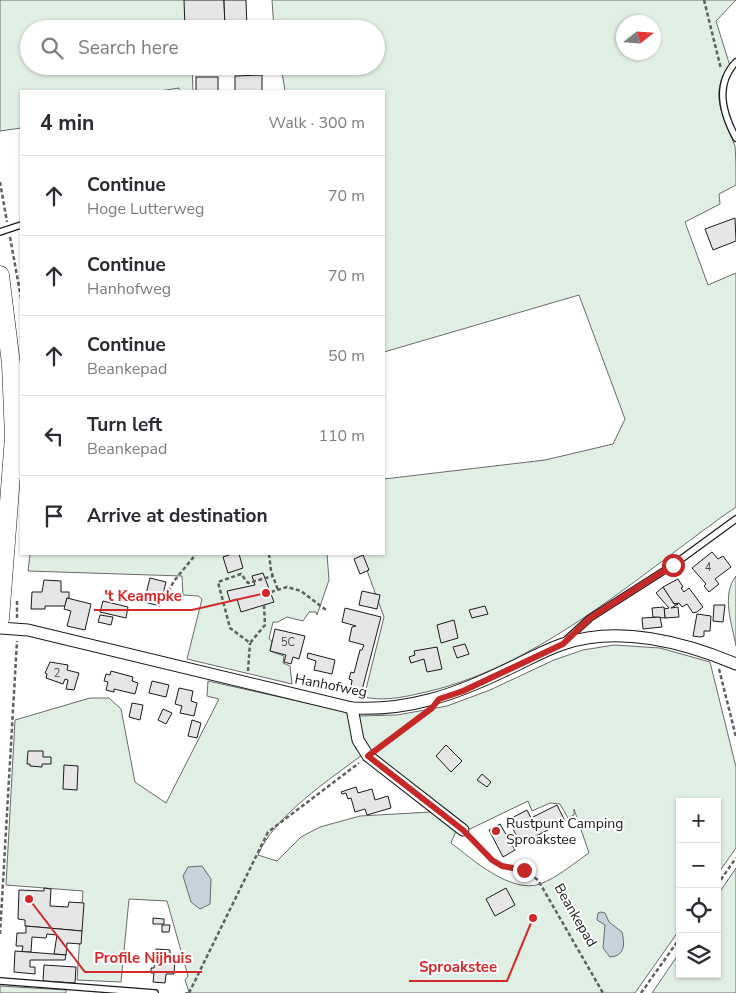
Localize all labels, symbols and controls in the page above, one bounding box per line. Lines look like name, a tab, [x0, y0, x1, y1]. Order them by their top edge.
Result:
north arrow	[616, 15, 661, 60]
search box	[20, 20, 385, 75]
icon: search	[38, 34, 66, 62]
text: Search here	[78, 35, 179, 61]
text: 4 min	[40, 109, 94, 137]
text: Walk · 300 m	[269, 112, 365, 134]
text: Continue	[87, 172, 166, 198]
icon: ahead	[40, 182, 68, 210]
text: 70 m	[328, 185, 365, 207]
text: Hoge Lutterweg	[87, 198, 204, 220]
text: Continue	[87, 252, 166, 278]
icon: ahead	[40, 262, 68, 290]
text: 70 m	[328, 265, 365, 287]
text: Hanhofweg	[87, 278, 171, 300]
text: Continue	[87, 332, 166, 358]
icon: ahead	[40, 342, 68, 370]
text: 50 m	[328, 345, 365, 367]
text: Beankepad	[87, 358, 167, 380]
text: Turn left	[87, 412, 162, 438]
icon: left	[40, 422, 68, 450]
text: 110 m	[318, 425, 365, 447]
text: Beankepad	[87, 438, 167, 460]
icon: arrive	[40, 502, 68, 530]
text: Arrive at destination	[87, 503, 268, 529]
route start	[662, 554, 685, 577]
house number: 4	[705, 560, 712, 575]
callout: 't Keampke	[94, 580, 192, 610]
text: 't Keampke	[104, 586, 182, 606]
house number: 5C	[281, 635, 295, 650]
house number: 2	[54, 666, 60, 681]
street label: Hanhofweg	[293, 669, 369, 702]
map controls	[676, 798, 721, 978]
button: +	[676, 798, 721, 843]
place label: Rustpunt Camping Sproakstee	[506, 814, 623, 849]
marker: Rustpunt Camping Sproakstee	[490, 825, 502, 837]
button: −	[676, 843, 721, 888]
route end	[513, 859, 536, 882]
street label: Beankepad	[550, 880, 601, 950]
button: locate	[676, 888, 721, 933]
button: layers	[676, 933, 721, 978]
callout: Profile Nijhuis	[85, 942, 202, 972]
text: Profile Nijhuis	[94, 948, 192, 968]
callout: Sproakstee	[409, 951, 507, 981]
text: Sproakstee	[419, 957, 497, 977]

